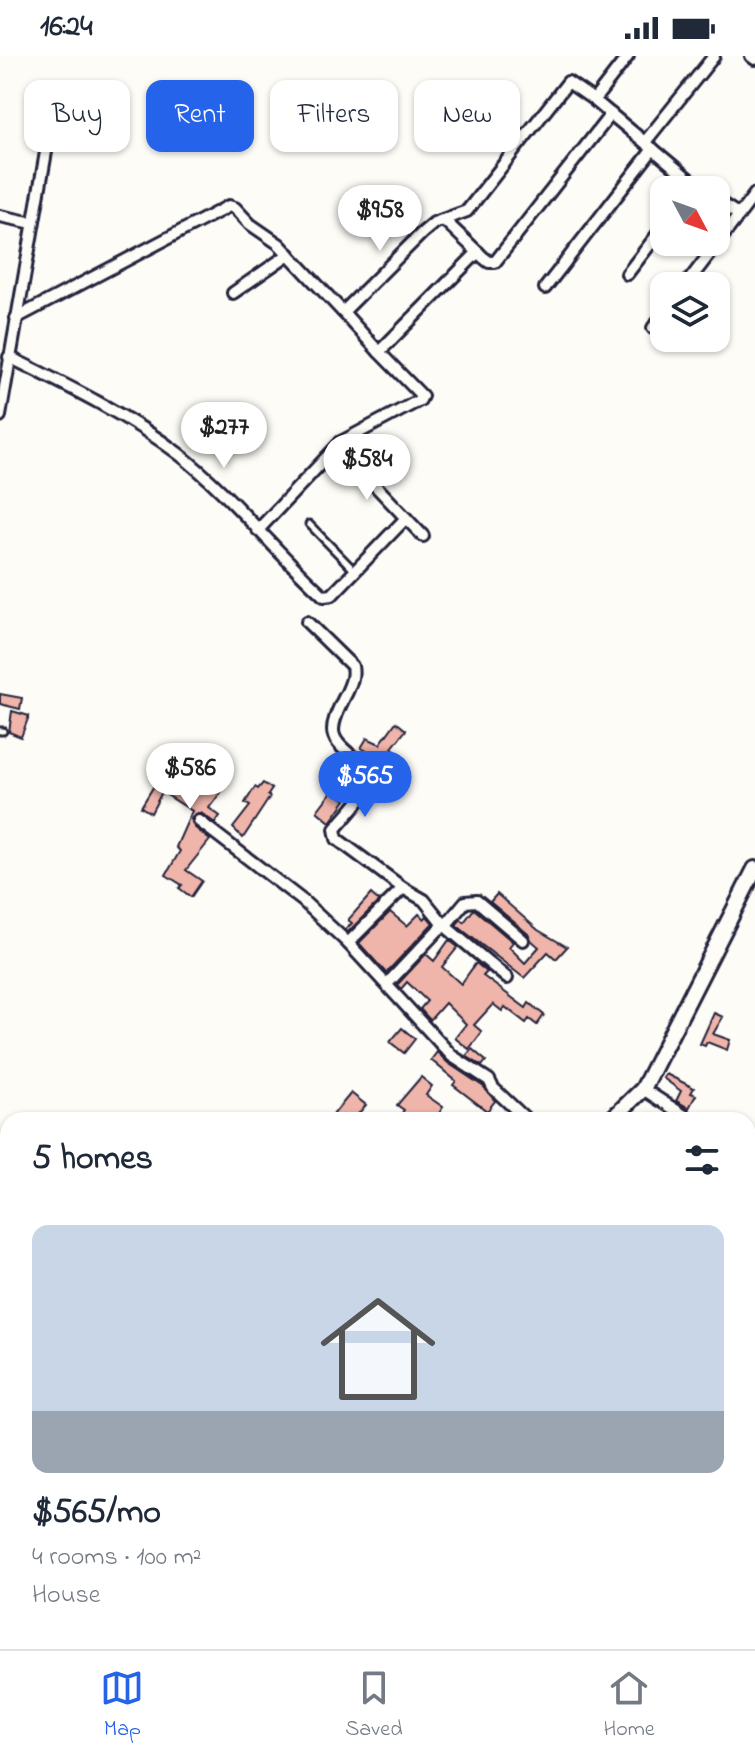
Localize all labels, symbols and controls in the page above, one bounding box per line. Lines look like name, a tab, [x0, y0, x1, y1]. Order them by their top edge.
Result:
text: 16:24	[40, 6, 93, 50]
chip: Buy	[24, 80, 130, 152]
chip: Rent	[146, 80, 254, 152]
chip: Filters	[270, 80, 398, 152]
chip: New	[414, 80, 520, 152]
north arrow	[650, 176, 730, 256]
map controls	[650, 176, 730, 352]
pin: $958	[333, 185, 427, 253]
text: $958	[356, 192, 404, 230]
button: layers	[650, 272, 730, 352]
pin: $277	[177, 402, 271, 470]
text: $277	[199, 409, 249, 447]
pin: $584	[320, 434, 414, 502]
text: $584	[341, 441, 393, 479]
pin: $586	[143, 743, 237, 811]
text: $586	[164, 750, 216, 788]
pin: $565	[318, 751, 412, 819]
text: $565	[337, 758, 393, 796]
text: 5 homes	[32, 1135, 153, 1185]
icon: filters	[680, 1138, 724, 1182]
icon: home	[306, 1277, 450, 1421]
text: $565/mo	[32, 1489, 161, 1539]
text: 4 rooms · 100 m²	[32, 1539, 201, 1577]
text: House	[32, 1577, 100, 1615]
tab: Map	[100, 1666, 144, 1746]
tab: Saved	[345, 1666, 403, 1746]
tab: Home	[603, 1666, 655, 1746]

